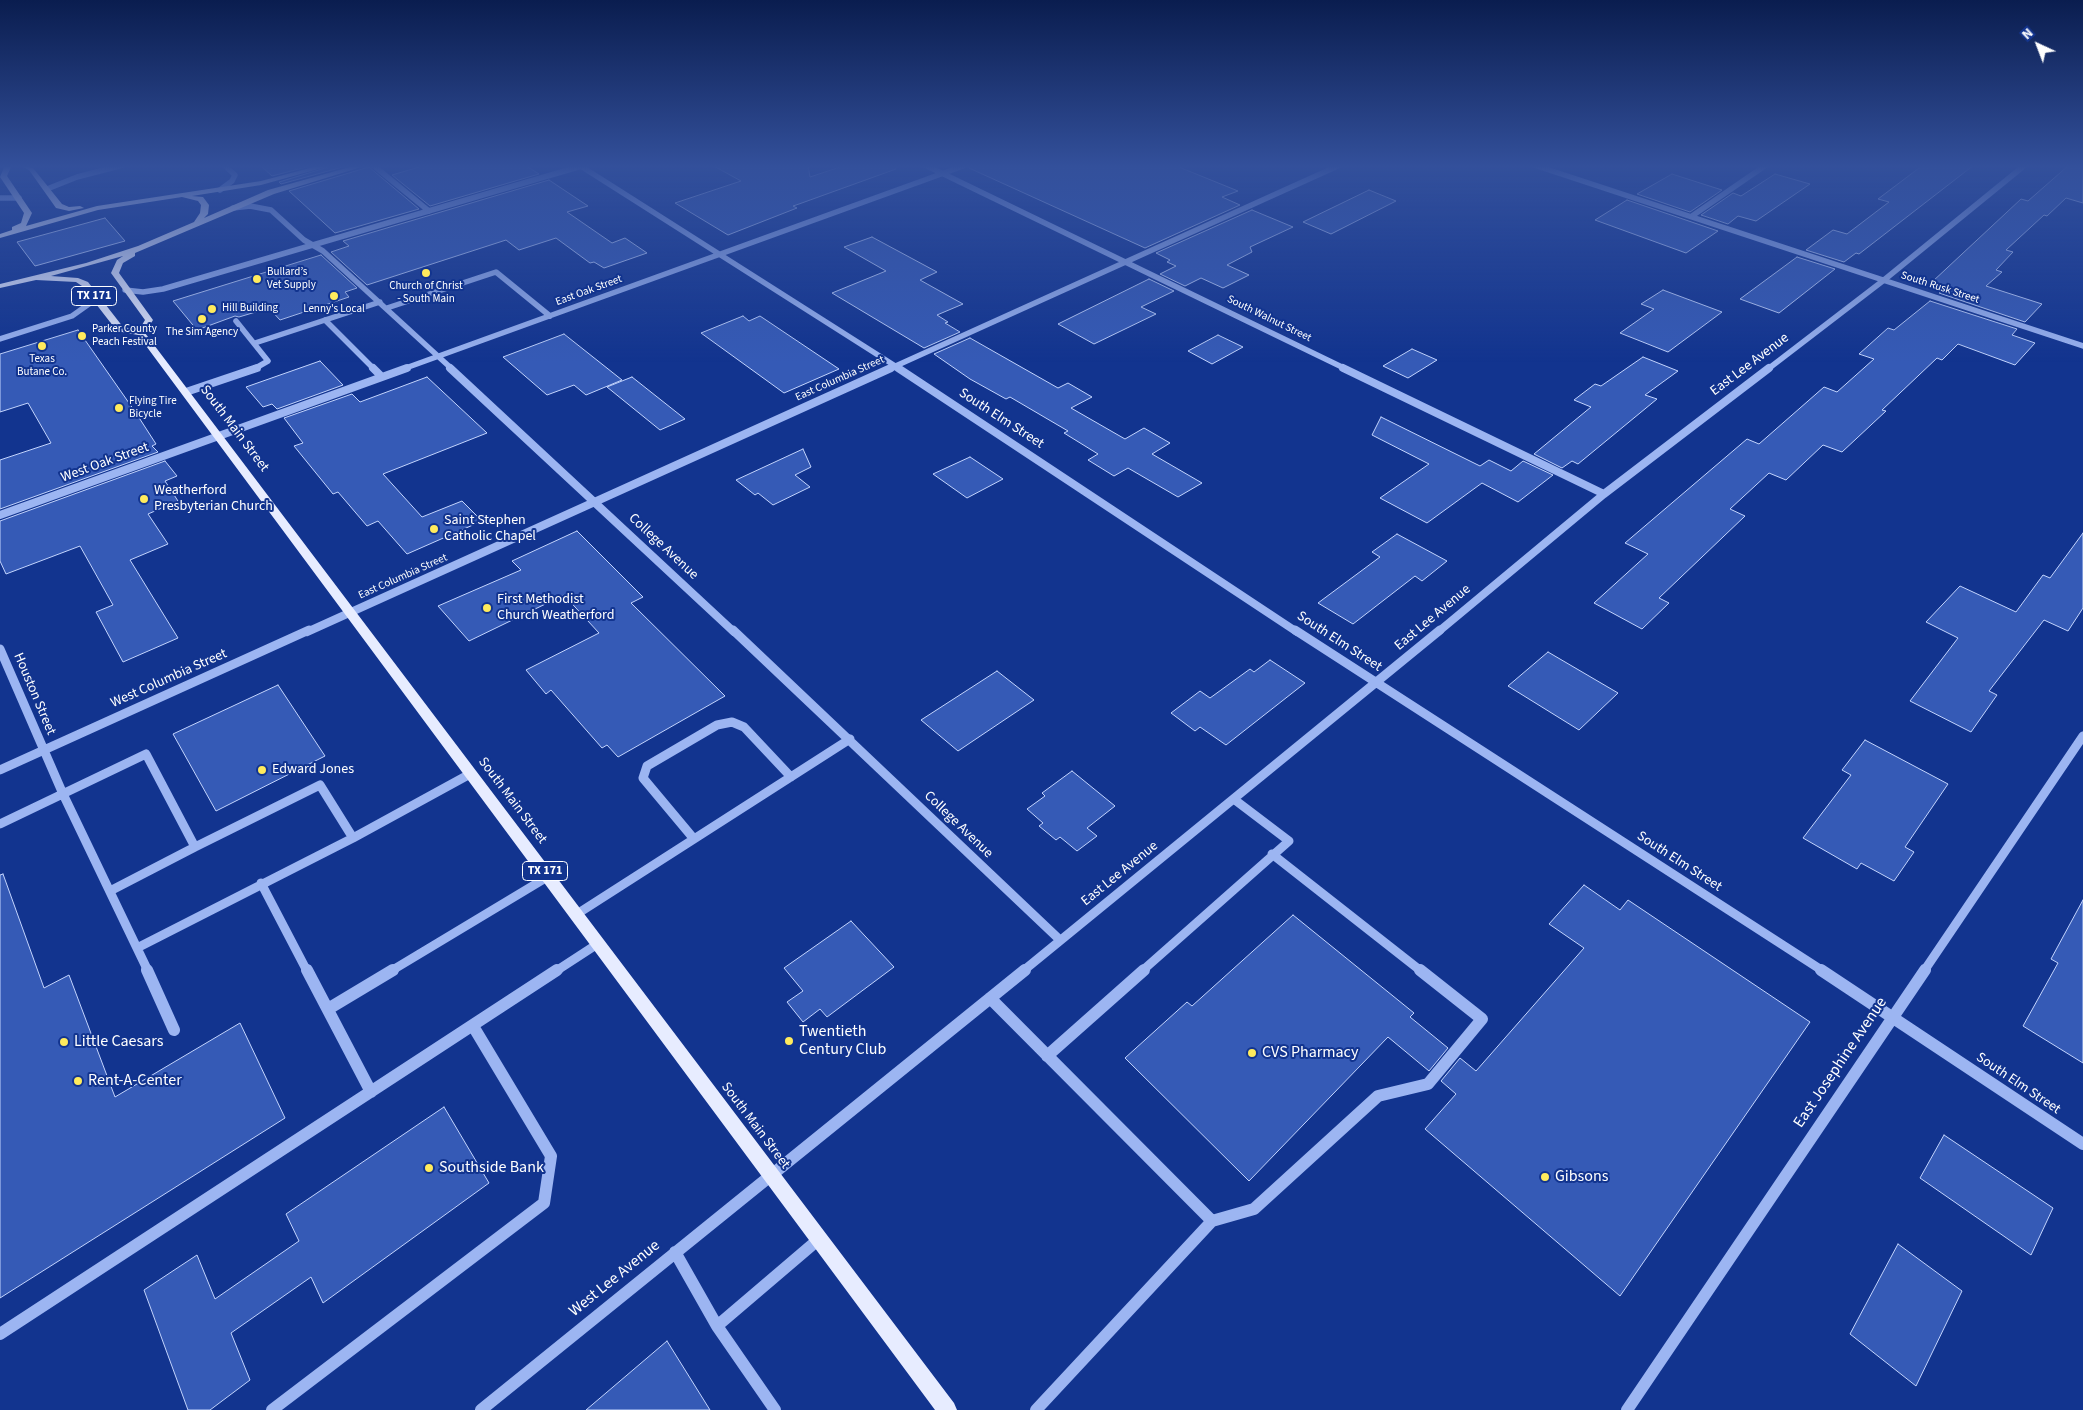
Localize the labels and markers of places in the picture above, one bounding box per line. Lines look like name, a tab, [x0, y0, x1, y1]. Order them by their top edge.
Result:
place label: Bullard’s Vet Supply	[267, 266, 316, 292]
marker: Church of Christ - South Main	[420, 267, 432, 279]
marker: Bullard’s Vet Supply	[251, 273, 263, 285]
place label: Church of Christ - South Main	[389, 280, 463, 306]
marker: Lenny's Local	[328, 290, 340, 302]
place label: Hill Building	[222, 302, 278, 316]
marker: Hill Building	[206, 303, 218, 315]
place label: Lenny's Local	[303, 303, 365, 317]
marker: The Sim Agency	[196, 313, 208, 325]
place label: Parker County Peach Festival	[92, 323, 157, 349]
place label: The Sim Agency	[166, 326, 238, 340]
marker: Parker County Peach Festival	[76, 330, 88, 342]
marker: Texas Butane Co.	[36, 340, 48, 352]
place label: Texas Butane Co.	[17, 353, 67, 379]
place label: Flying Tire Bicycle	[129, 395, 177, 421]
marker: Flying Tire Bicycle	[113, 402, 125, 414]
place label: Weatherford Presbyterian Church	[154, 483, 273, 516]
marker: Weatherford Presbyterian Church	[138, 493, 150, 505]
place label: Saint Stephen Catholic Chapel	[444, 513, 536, 546]
marker: Saint Stephen Catholic Chapel	[428, 523, 440, 535]
place label: First Methodist Church Weatherford	[497, 592, 615, 624]
marker: First Methodist Church Weatherford	[481, 602, 493, 614]
place label: Edward Jones	[272, 762, 354, 778]
marker: Edward Jones	[256, 764, 268, 776]
place label: Twentieth Century Club	[799, 1022, 886, 1060]
place label: Little Caesars	[74, 1032, 164, 1052]
marker: Twentieth Century Club	[783, 1035, 795, 1047]
marker: Little Caesars	[58, 1036, 70, 1048]
place label: CVS Pharmacy	[1262, 1043, 1358, 1063]
marker: CVS Pharmacy	[1246, 1047, 1258, 1059]
place label: Rent-A-Center	[88, 1071, 182, 1091]
marker: Rent-A-Center	[72, 1075, 84, 1087]
place label: Southside Bank	[439, 1158, 544, 1178]
marker: Southside Bank	[423, 1162, 435, 1174]
place label: Gibsons	[1555, 1167, 1608, 1187]
marker: Gibsons	[1539, 1171, 1551, 1183]

